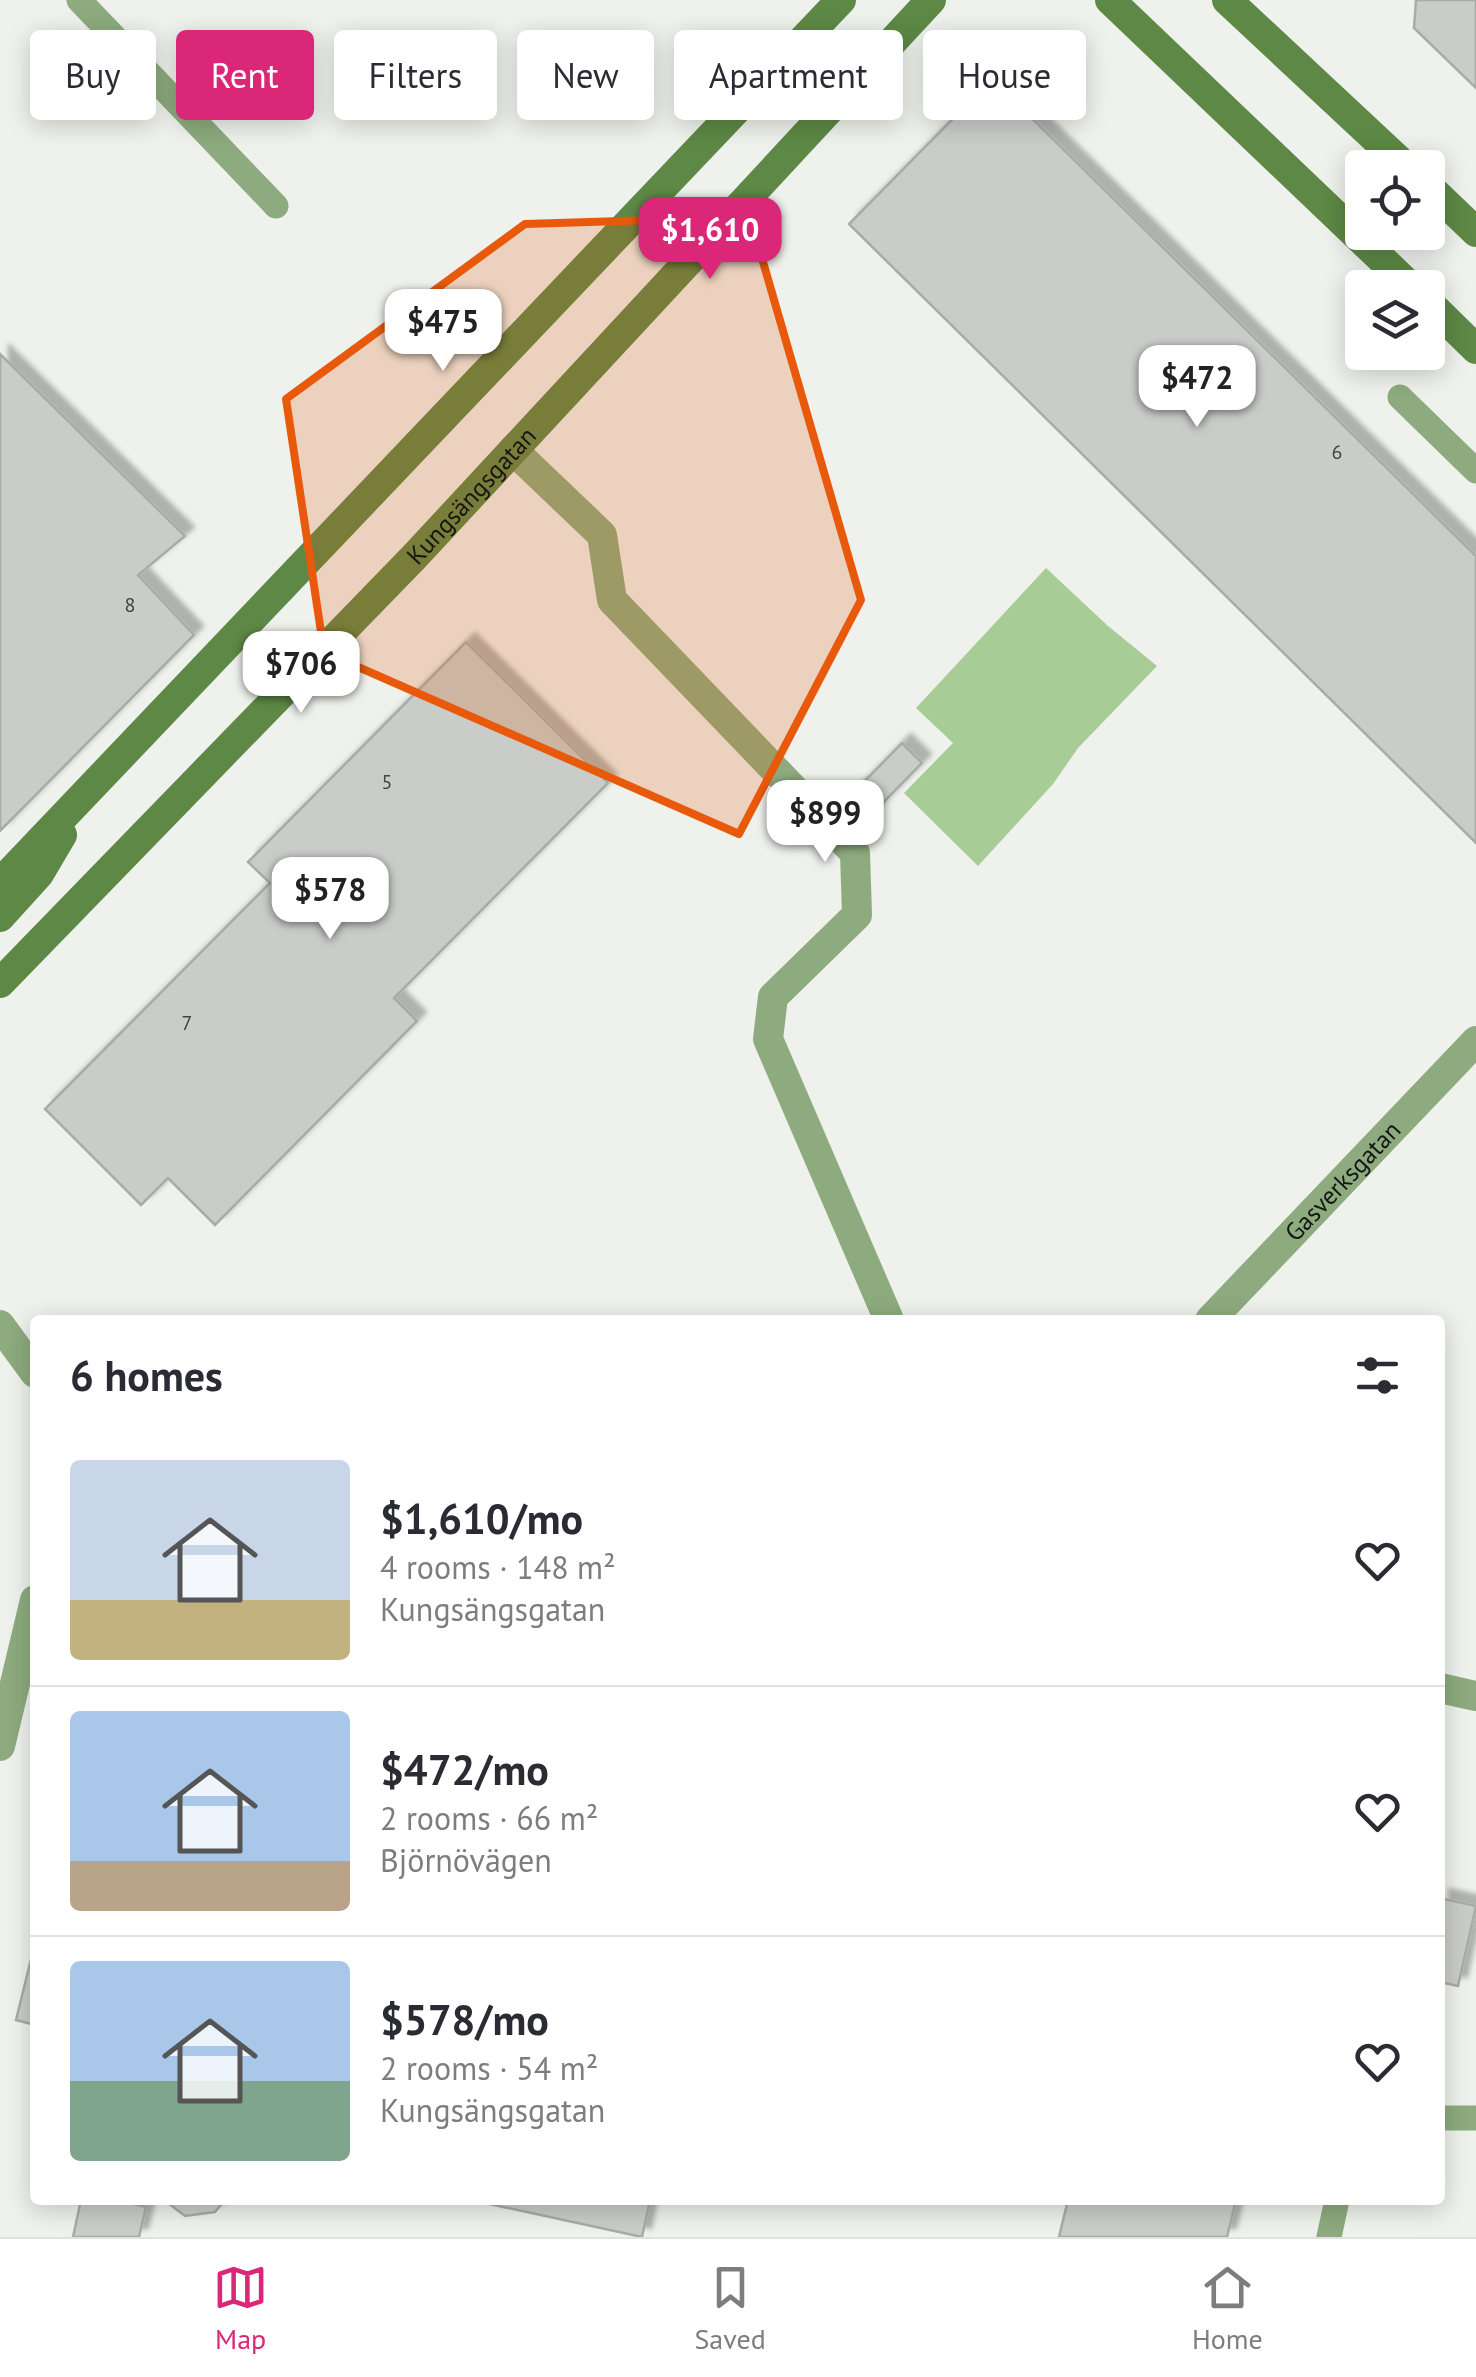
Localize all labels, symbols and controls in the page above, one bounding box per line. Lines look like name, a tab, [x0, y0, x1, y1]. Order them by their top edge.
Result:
chip: Buy	[30, 30, 156, 120]
chip: Rent	[176, 30, 314, 120]
chip: Filters	[334, 30, 497, 120]
chip: New	[517, 30, 654, 120]
chip: Apartment	[674, 30, 903, 120]
chip: House	[923, 30, 1086, 120]
map controls	[1345, 150, 1445, 370]
button: locate	[1345, 150, 1445, 250]
pin: $1,610	[629, 197, 791, 282]
text: $1,610	[661, 208, 759, 250]
button: layers	[1345, 270, 1445, 370]
pin: $475	[384, 289, 502, 374]
text: $475	[407, 300, 479, 342]
pin: $472	[1138, 345, 1256, 430]
text: $472	[1161, 356, 1233, 398]
street label: Kungsängsgatan	[400, 420, 543, 571]
house number: 6	[1332, 439, 1342, 465]
house number: 8	[125, 592, 135, 618]
pin: $706	[242, 631, 360, 716]
text: $706	[265, 642, 337, 684]
house number: 5	[382, 769, 392, 795]
pin: $899	[766, 780, 884, 865]
text: $899	[789, 791, 861, 833]
pin: $578	[271, 857, 389, 942]
text: $578	[294, 868, 366, 910]
house number: 7	[182, 1010, 192, 1036]
street label: Gasverksgatan	[1278, 1114, 1407, 1248]
text: 6 homes	[70, 1348, 223, 1403]
icon: filters	[1350, 1348, 1405, 1403]
text: $1,610/mo	[380, 1491, 583, 1546]
icon: home	[150, 1500, 270, 1620]
icon: heart	[1350, 1533, 1405, 1588]
text: 4 rooms · 148 m²	[380, 1546, 616, 1588]
text: Kungsängsgatan	[380, 1588, 605, 1630]
text: $472/mo	[380, 1742, 549, 1797]
icon: home	[150, 1751, 270, 1871]
icon: heart	[1350, 1784, 1405, 1839]
text: 2 rooms · 66 m²	[380, 1797, 598, 1839]
text: Björnövägen	[380, 1839, 552, 1881]
text: $578/mo	[380, 1992, 549, 2047]
icon: home	[150, 2001, 270, 2121]
icon: heart	[1350, 2034, 1405, 2089]
text: 2 rooms · 54 m²	[380, 2047, 598, 2089]
text: Kungsängsgatan	[380, 2089, 605, 2131]
tab: Map	[213, 2260, 268, 2357]
tab: Saved	[694, 2260, 766, 2357]
tab: Home	[1192, 2260, 1263, 2357]

